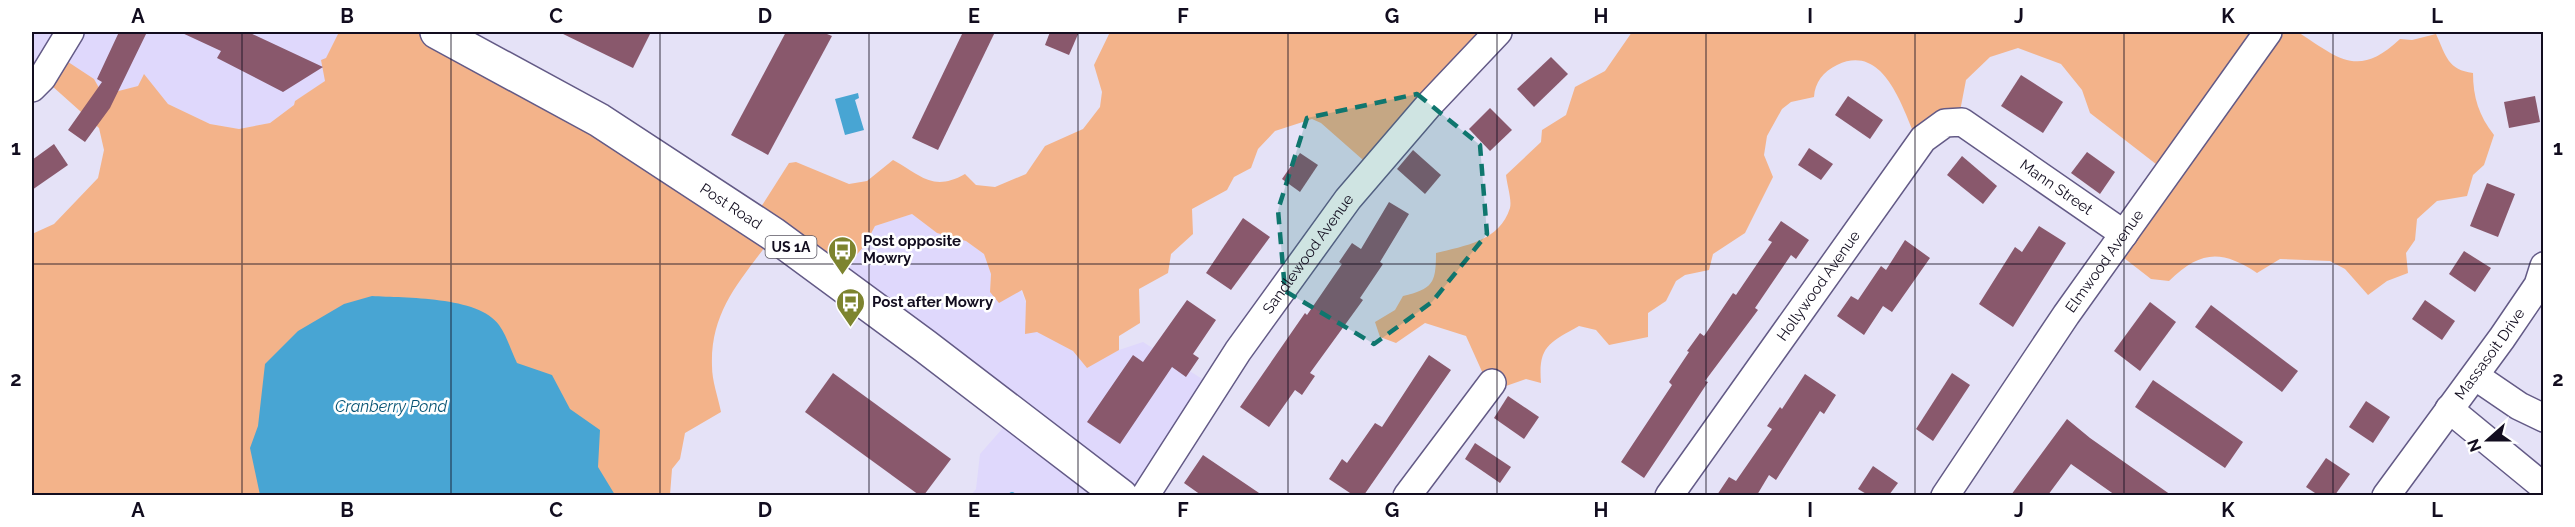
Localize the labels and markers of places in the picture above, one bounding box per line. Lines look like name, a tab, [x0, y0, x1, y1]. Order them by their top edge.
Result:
place label: Post opposite Mowry	[863, 232, 961, 267]
bus stop icon: Post opposite Mowry	[826, 234, 858, 276]
bus stop icon: Post after Mowry	[835, 286, 867, 328]
place label: Post after Mowry	[872, 293, 994, 311]

